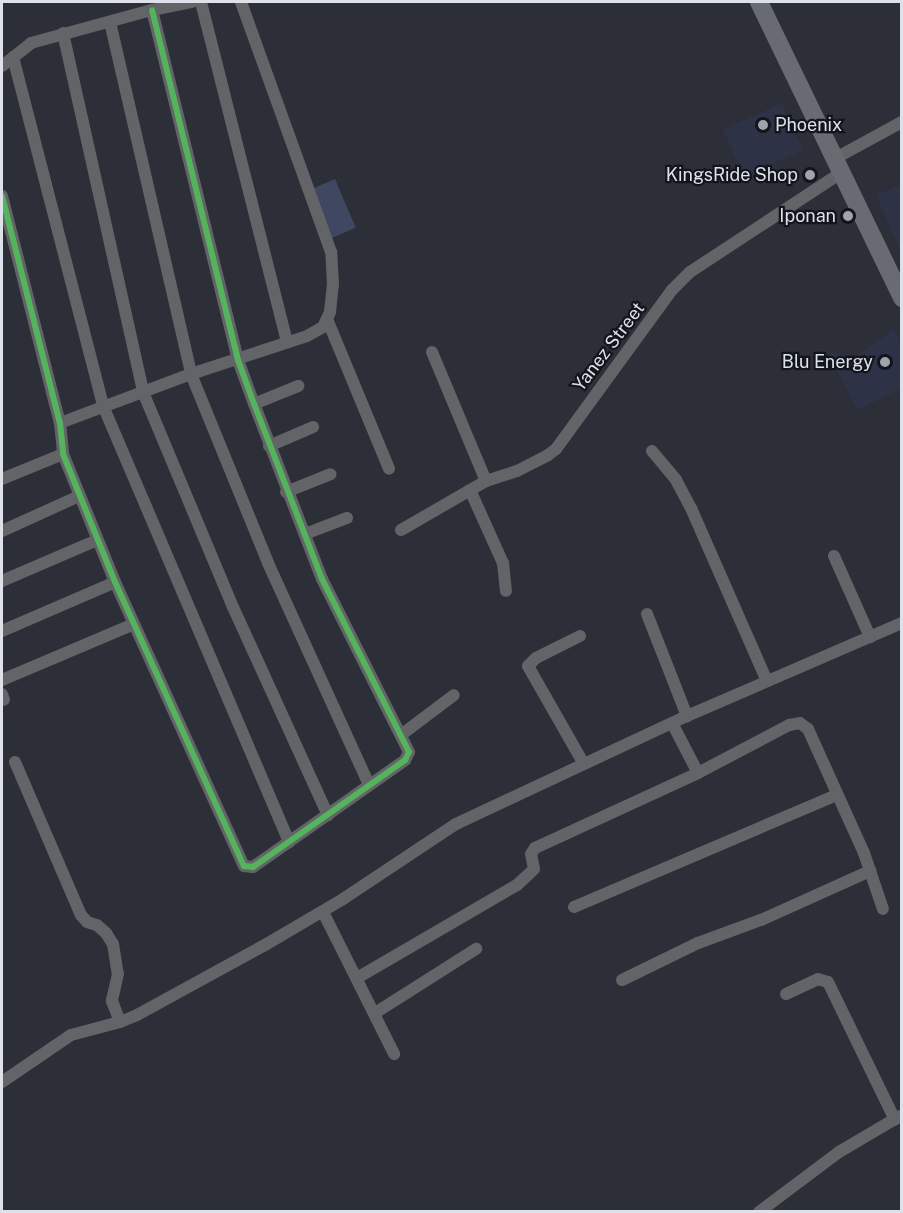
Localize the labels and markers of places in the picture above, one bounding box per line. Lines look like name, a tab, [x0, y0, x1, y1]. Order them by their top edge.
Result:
place label: Phoenix	[775, 114, 842, 136]
marker: Phoenix	[756, 118, 770, 132]
place label: KingsRide Shop	[666, 164, 798, 186]
marker: KingsRide Shop	[803, 168, 817, 182]
place label: Iponan	[779, 205, 836, 227]
marker: Iponan	[841, 209, 855, 223]
place label: Blu Energy	[782, 351, 873, 373]
marker: Blu Energy	[878, 355, 892, 369]

